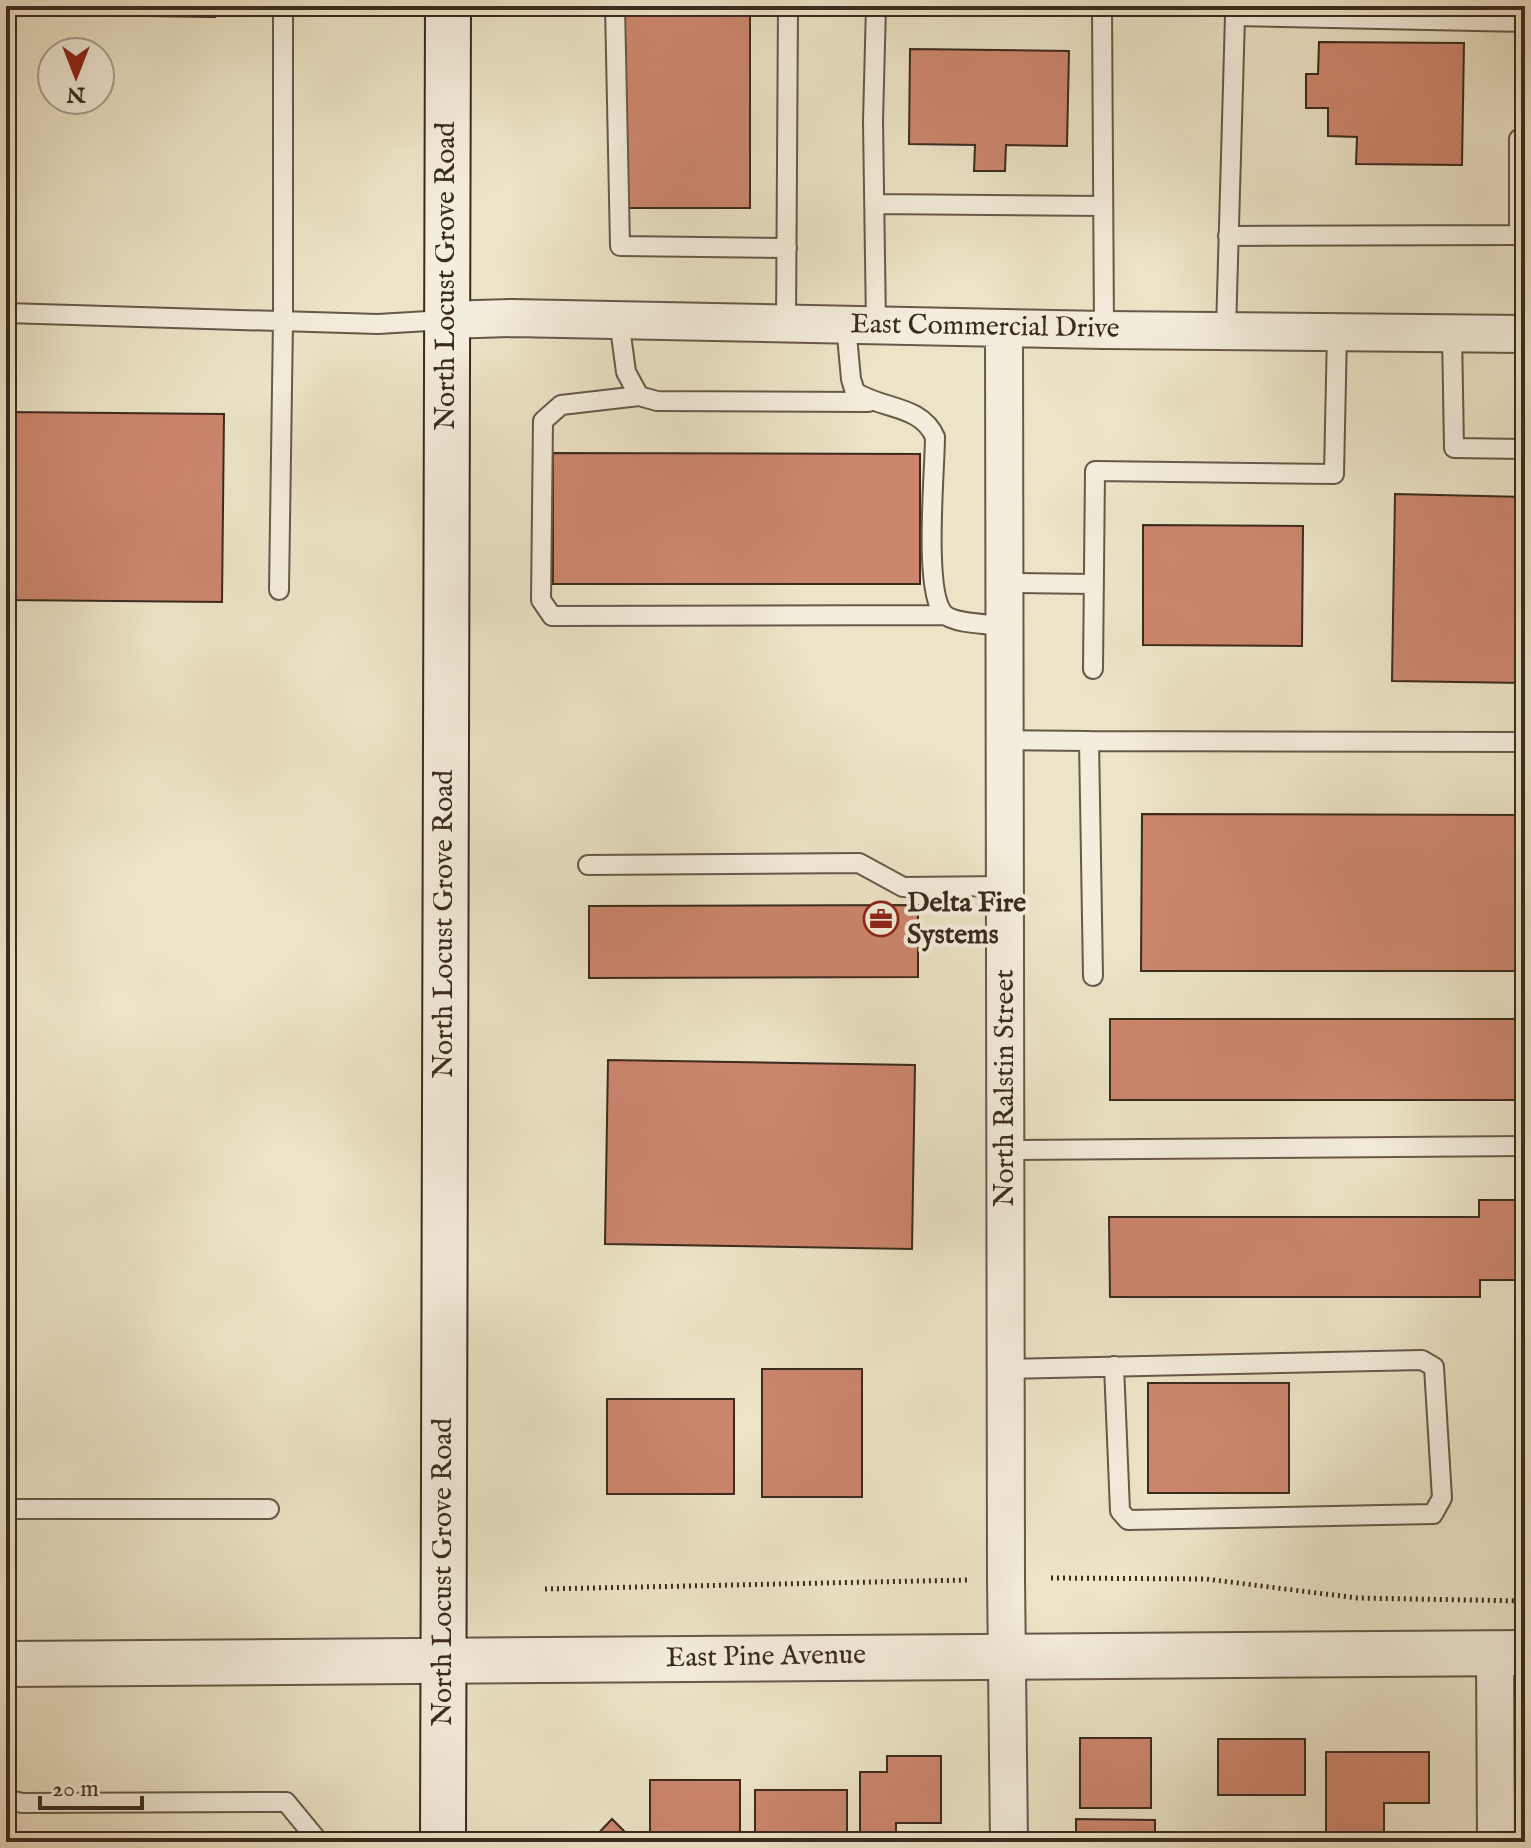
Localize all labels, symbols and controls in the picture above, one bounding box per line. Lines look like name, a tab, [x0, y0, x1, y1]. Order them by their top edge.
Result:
north arrow	[36, 36, 116, 116]
text: N	[66, 80, 87, 108]
street label: North Locust Grove Road	[429, 122, 464, 430]
street label: East Commercial Drive	[850, 307, 1120, 347]
street label: North Locust Grove Road	[427, 770, 462, 1078]
place label: Delta Fire Systems	[907, 886, 1026, 953]
office icon: Delta Fire Systems	[862, 900, 900, 938]
street label: North Ralstin Street	[988, 969, 1023, 1207]
street label: North Locust Grove Road	[426, 1418, 461, 1726]
street label: East Pine Avenue	[666, 1638, 867, 1676]
scale bar	[40, 1760, 142, 1810]
text: 20 m	[52, 1774, 99, 1805]

